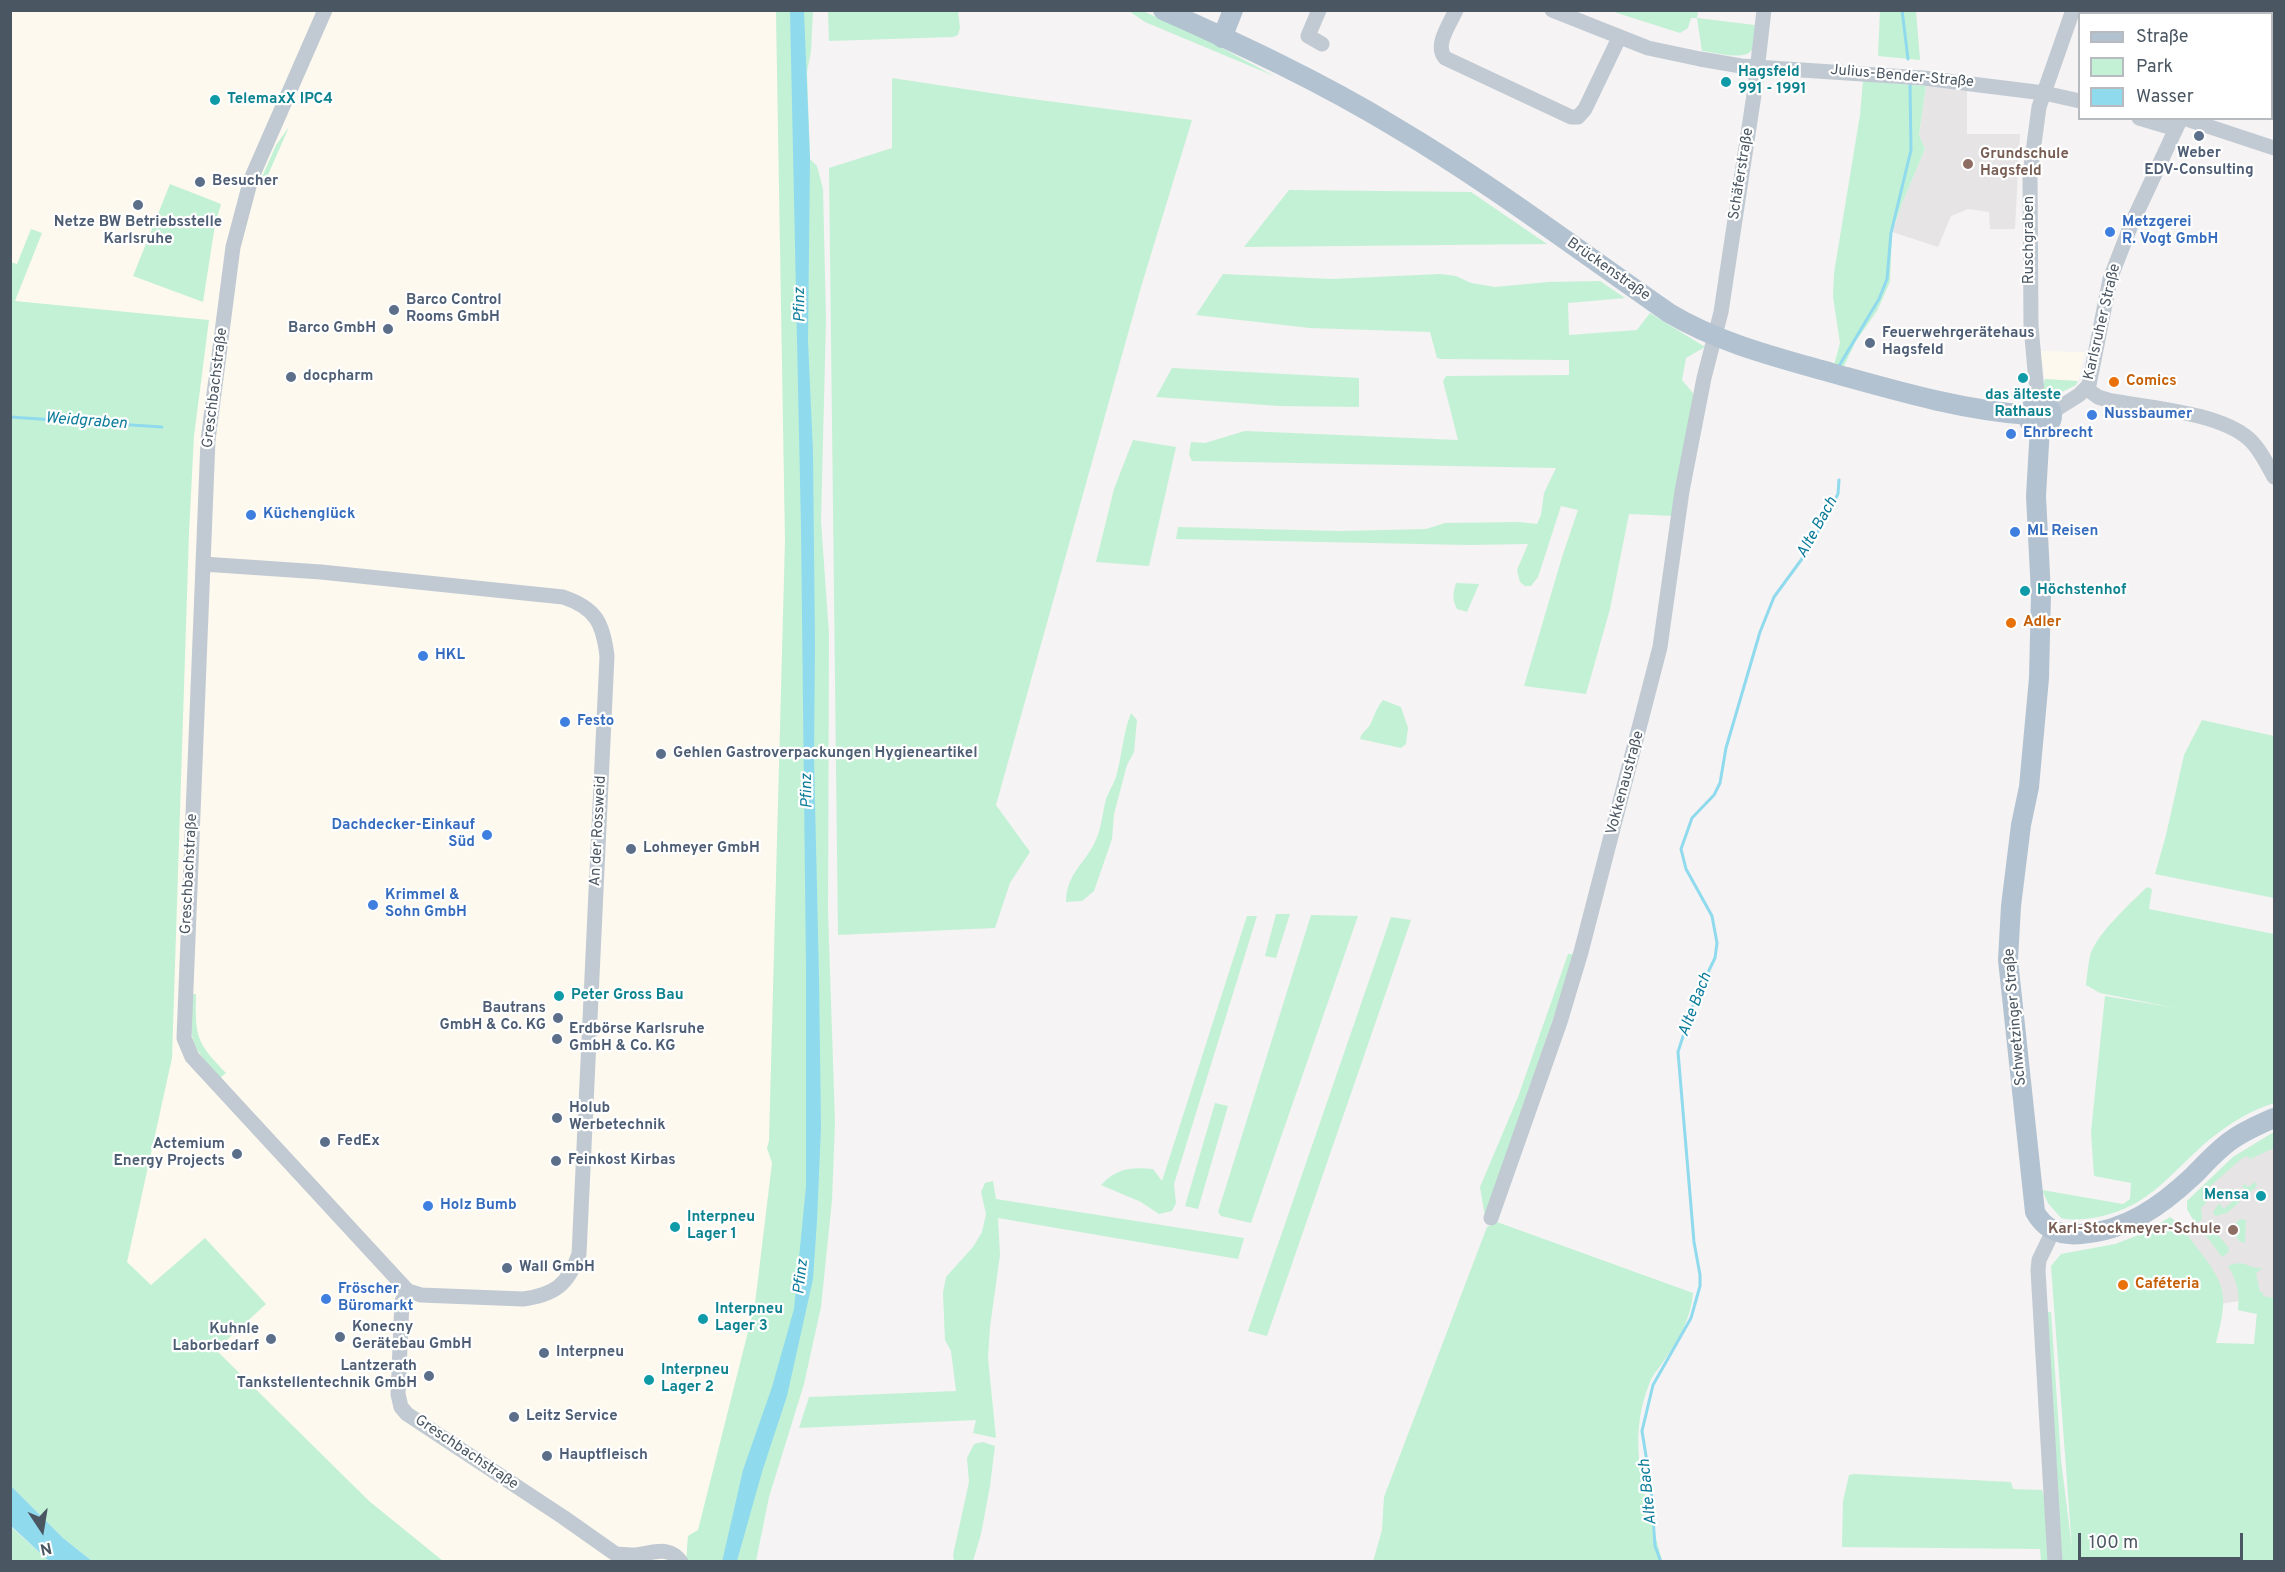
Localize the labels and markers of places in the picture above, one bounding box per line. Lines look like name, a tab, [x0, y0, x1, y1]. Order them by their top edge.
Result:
place label: Hagsfeld 991 - 1991	[1738, 64, 1807, 99]
marker: Hagsfeld 991 - 1991	[1719, 75, 1733, 89]
place label: TelemaxX IPC4	[227, 91, 333, 109]
marker: TelemaxX IPC4	[208, 93, 222, 107]
marker: Weber EDV-Consulting	[2192, 129, 2206, 143]
place label: Weber EDV-Consulting	[2144, 145, 2254, 180]
place label: Grundschule Hagsfeld	[1980, 146, 2069, 181]
marker: Grundschule Hagsfeld	[1961, 157, 1975, 171]
place label: Besucher	[212, 173, 278, 191]
marker: Besucher	[193, 175, 207, 189]
marker: Netze BW Betriebsstelle Karlsruhe	[131, 198, 145, 212]
place label: Netze BW Betriebsstelle Karlsruhe	[54, 214, 222, 249]
place label: Metzgerei R. Vogt GmbH	[2122, 214, 2218, 249]
marker: Metzgerei R. Vogt GmbH	[2103, 225, 2117, 239]
place label: Barco Control Rooms GmbH	[406, 292, 502, 327]
marker: Barco Control Rooms GmbH	[387, 303, 401, 317]
place label: Barco GmbH	[288, 320, 376, 338]
marker: Barco GmbH	[381, 322, 395, 336]
place label: Feuerwehrgerätehaus Hagsfeld	[1882, 325, 2035, 360]
marker: Feuerwehrgerätehaus Hagsfeld	[1863, 336, 1877, 350]
place label: docpharm	[303, 368, 373, 386]
marker: docpharm	[284, 370, 298, 384]
marker: das älteste Rathaus	[2016, 371, 2030, 385]
place label: Comics	[2126, 373, 2177, 391]
marker: Comics	[2107, 375, 2121, 389]
place label: das älteste Rathaus	[1985, 387, 2061, 422]
place label: Nussbaumer	[2104, 406, 2192, 424]
marker: Nussbaumer	[2085, 408, 2099, 422]
place label: Ehrbrecht	[2023, 425, 2093, 443]
marker: Ehrbrecht	[2004, 427, 2018, 441]
place label: Küchenglück	[263, 506, 355, 524]
marker: Küchenglück	[244, 508, 258, 522]
place label: ML Reisen	[2027, 523, 2098, 541]
marker: ML Reisen	[2008, 525, 2022, 539]
place label: Höchstenhof	[2037, 582, 2126, 600]
marker: Höchstenhof	[2018, 584, 2032, 598]
place label: Adler	[2023, 614, 2061, 632]
marker: Adler	[2004, 616, 2018, 630]
place label: HKL	[435, 647, 465, 665]
marker: HKL	[416, 649, 430, 663]
place label: Festo	[577, 713, 614, 731]
marker: Festo	[558, 715, 572, 729]
place label: Gehlen Gastroverpackungen Hygieneartikel	[673, 745, 978, 763]
marker: Gehlen Gastroverpackungen Hygieneartikel	[654, 747, 668, 761]
place label: Dachdecker-Einkauf Süd	[332, 817, 475, 852]
marker: Dachdecker-Einkauf Süd	[480, 828, 494, 842]
place label: Lohmeyer GmbH	[643, 840, 760, 858]
marker: Lohmeyer GmbH	[624, 842, 638, 856]
place label: Krimmel & Sohn GmbH	[385, 887, 467, 922]
marker: Krimmel & Sohn GmbH	[366, 898, 380, 912]
place label: Peter Gross Bau	[571, 987, 684, 1005]
marker: Peter Gross Bau	[552, 989, 566, 1003]
place label: Bautrans GmbH & Co. KG	[439, 1000, 546, 1035]
marker: Bautrans GmbH & Co. KG	[551, 1011, 565, 1025]
place label: Erdbörse Karlsruhe GmbH & Co. KG	[569, 1021, 705, 1056]
marker: Erdbörse Karlsruhe GmbH & Co. KG	[550, 1032, 564, 1046]
place label: Holub Werbetechnik	[569, 1100, 666, 1135]
marker: Holub Werbetechnik	[550, 1111, 564, 1125]
place label: FedEx	[337, 1133, 380, 1151]
marker: FedEx	[318, 1135, 332, 1149]
place label: Actemium Energy Projects	[114, 1136, 225, 1171]
marker: Actemium Energy Projects	[230, 1147, 244, 1161]
place label: Feinkost Kirbas	[568, 1152, 676, 1170]
marker: Feinkost Kirbas	[549, 1154, 563, 1168]
place label: Mensa	[2204, 1187, 2249, 1205]
marker: Mensa	[2254, 1189, 2268, 1203]
place label: Holz Bumb	[440, 1197, 517, 1215]
marker: Holz Bumb	[421, 1199, 435, 1213]
place label: Interpneu Lager 1	[687, 1209, 755, 1244]
marker: Interpneu Lager 1	[668, 1220, 682, 1234]
place label: Karl-Stockmeyer-Schule	[2048, 1221, 2221, 1239]
marker: Karl-Stockmeyer-Schule	[2226, 1223, 2240, 1237]
place label: Wall GmbH	[519, 1259, 595, 1277]
marker: Wall GmbH	[500, 1261, 514, 1275]
place label: Caféteria	[2135, 1276, 2199, 1294]
marker: Caféteria	[2116, 1278, 2130, 1292]
place label: Fröscher Büromarkt	[338, 1281, 413, 1316]
marker: Fröscher Büromarkt	[319, 1292, 333, 1306]
place label: Interpneu Lager 3	[715, 1301, 783, 1336]
marker: Interpneu Lager 3	[696, 1312, 710, 1326]
place label: Konecny Gerätebau GmbH	[352, 1319, 472, 1354]
place label: Kuhnle Laborbedarf	[173, 1321, 259, 1356]
marker: Konecny Gerätebau GmbH	[333, 1330, 347, 1344]
marker: Kuhnle Laborbedarf	[264, 1332, 278, 1346]
place label: Interpneu	[556, 1344, 624, 1362]
marker: Interpneu	[537, 1346, 551, 1360]
place label: Lantzerath Tankstellentechnik GmbH	[237, 1358, 417, 1393]
place label: Interpneu Lager 2	[661, 1362, 729, 1397]
marker: Lantzerath Tankstellentechnik GmbH	[422, 1369, 436, 1383]
marker: Interpneu Lager 2	[642, 1373, 656, 1387]
place label: Leitz Service	[526, 1408, 618, 1426]
marker: Leitz Service	[507, 1410, 521, 1424]
place label: Hauptfleisch	[559, 1447, 648, 1465]
marker: Hauptfleisch	[540, 1449, 554, 1463]

